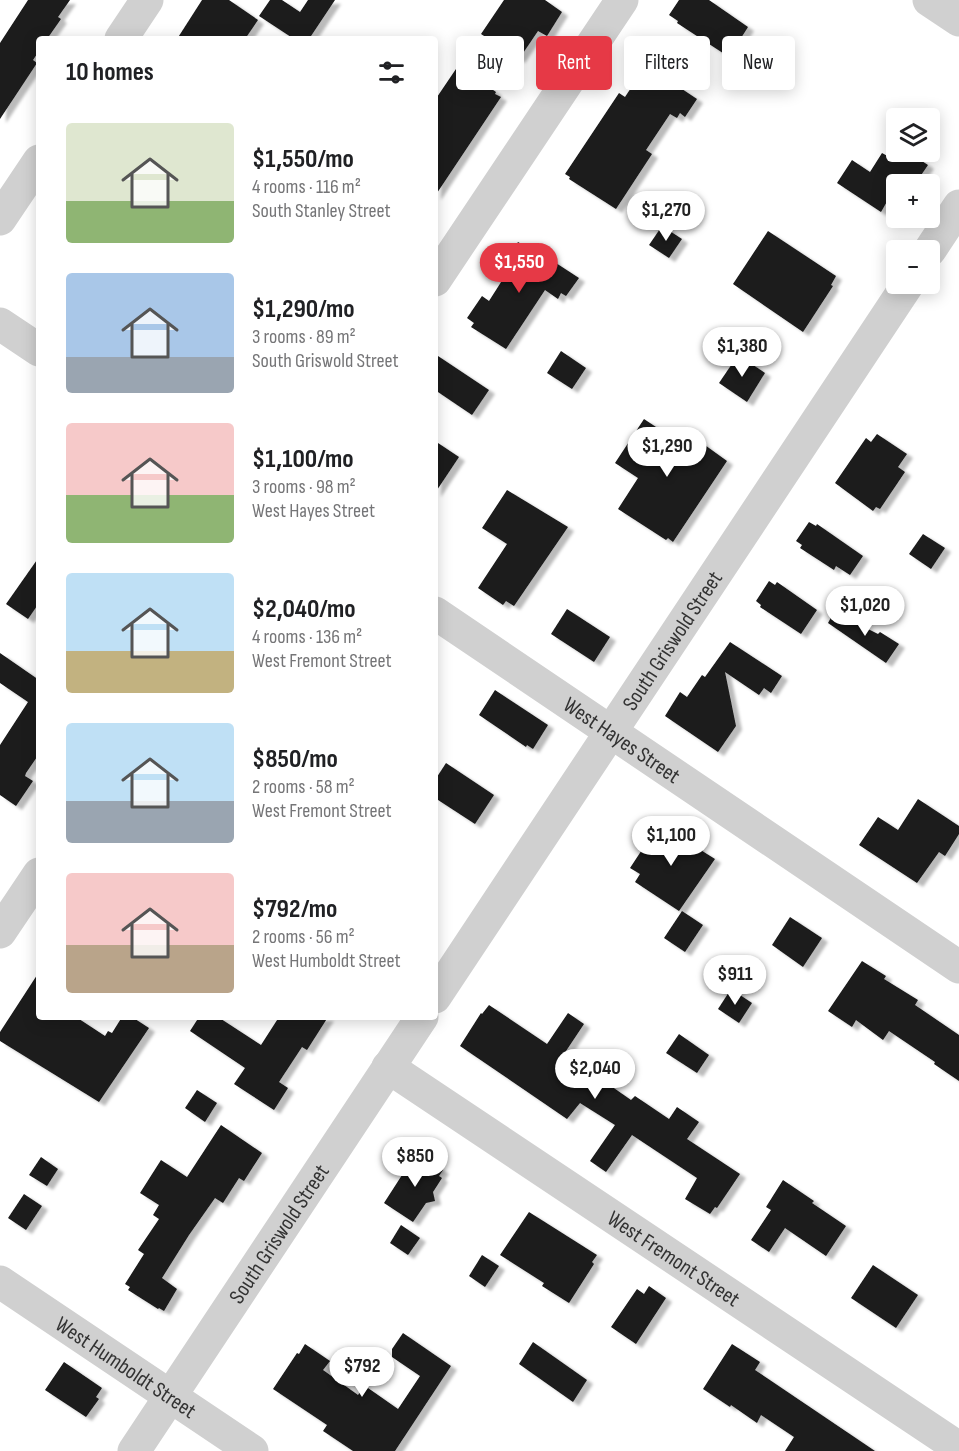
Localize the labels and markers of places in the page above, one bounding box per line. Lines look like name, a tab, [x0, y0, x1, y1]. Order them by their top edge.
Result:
pin: $1,270	[617, 191, 715, 242]
pin: $1,550	[470, 243, 568, 294]
pin: $1,380	[693, 327, 791, 378]
pin: $1,290	[618, 427, 716, 478]
pin: $1,020	[816, 586, 914, 637]
pin: $1,100	[622, 816, 720, 867]
pin: $911	[699, 955, 771, 1006]
pin: $2,040	[546, 1049, 644, 1100]
pin: $850	[379, 1137, 451, 1188]
pin: $792	[326, 1347, 398, 1398]

